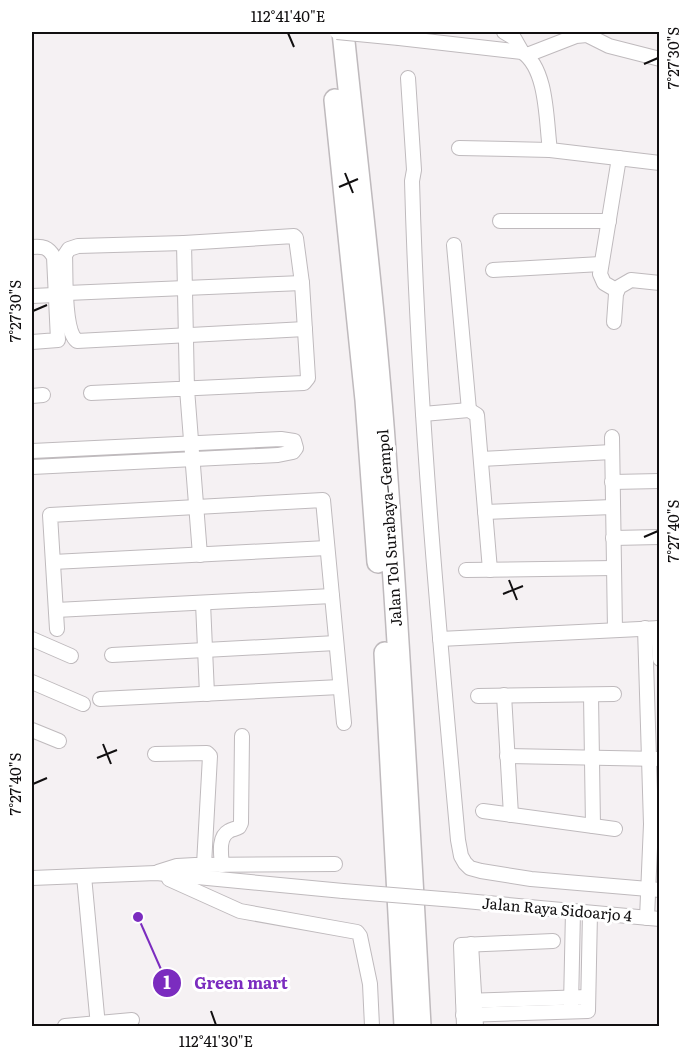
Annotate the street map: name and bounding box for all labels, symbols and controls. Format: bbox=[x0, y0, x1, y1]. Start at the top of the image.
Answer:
text: 112°41'40"E bbox=[251, 4, 325, 27]
text: 7°27'30"S bbox=[661, 27, 684, 89]
text: 7°27'30"S bbox=[3, 280, 26, 342]
street label: Jalan Tol Surabaya–Gempol bbox=[370, 429, 407, 628]
text: 7°27'40"S bbox=[661, 500, 684, 562]
text: 7°27'40"S bbox=[3, 753, 26, 815]
street label: Jalan Raya Sidoarjo 4 bbox=[481, 890, 633, 927]
callout: Green mart bbox=[152, 966, 300, 1000]
text: 1 bbox=[163, 968, 171, 995]
text: Green mart bbox=[194, 970, 288, 994]
text: 112°41'30"E bbox=[179, 1029, 253, 1052]

